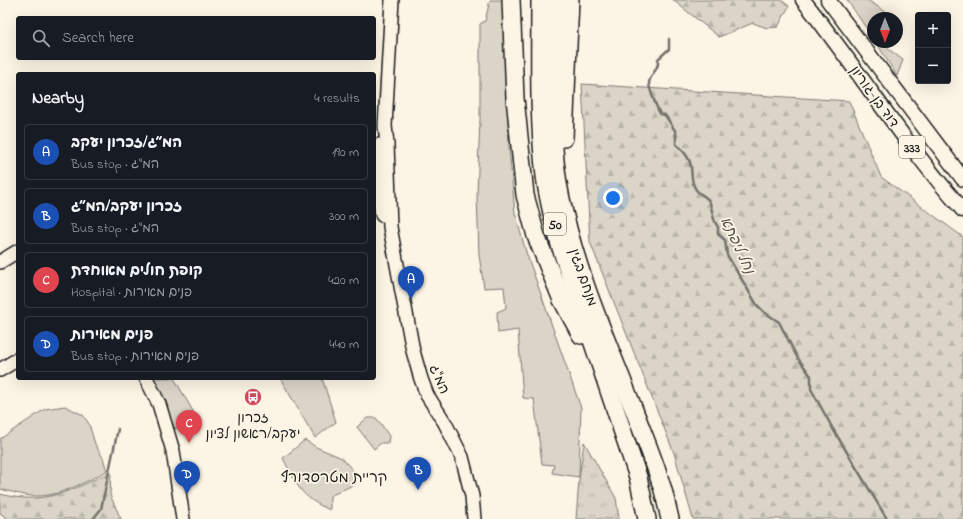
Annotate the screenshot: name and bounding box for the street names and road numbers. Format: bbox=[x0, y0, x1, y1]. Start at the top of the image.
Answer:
street label: דוד בן-גוריון bbox=[844, 61, 904, 132]
road number: 333 bbox=[899, 136, 925, 158]
road number: 50 bbox=[544, 213, 566, 235]
street label: מנחם בגין bbox=[563, 246, 602, 309]
street label: המ"ג bbox=[423, 362, 454, 398]

